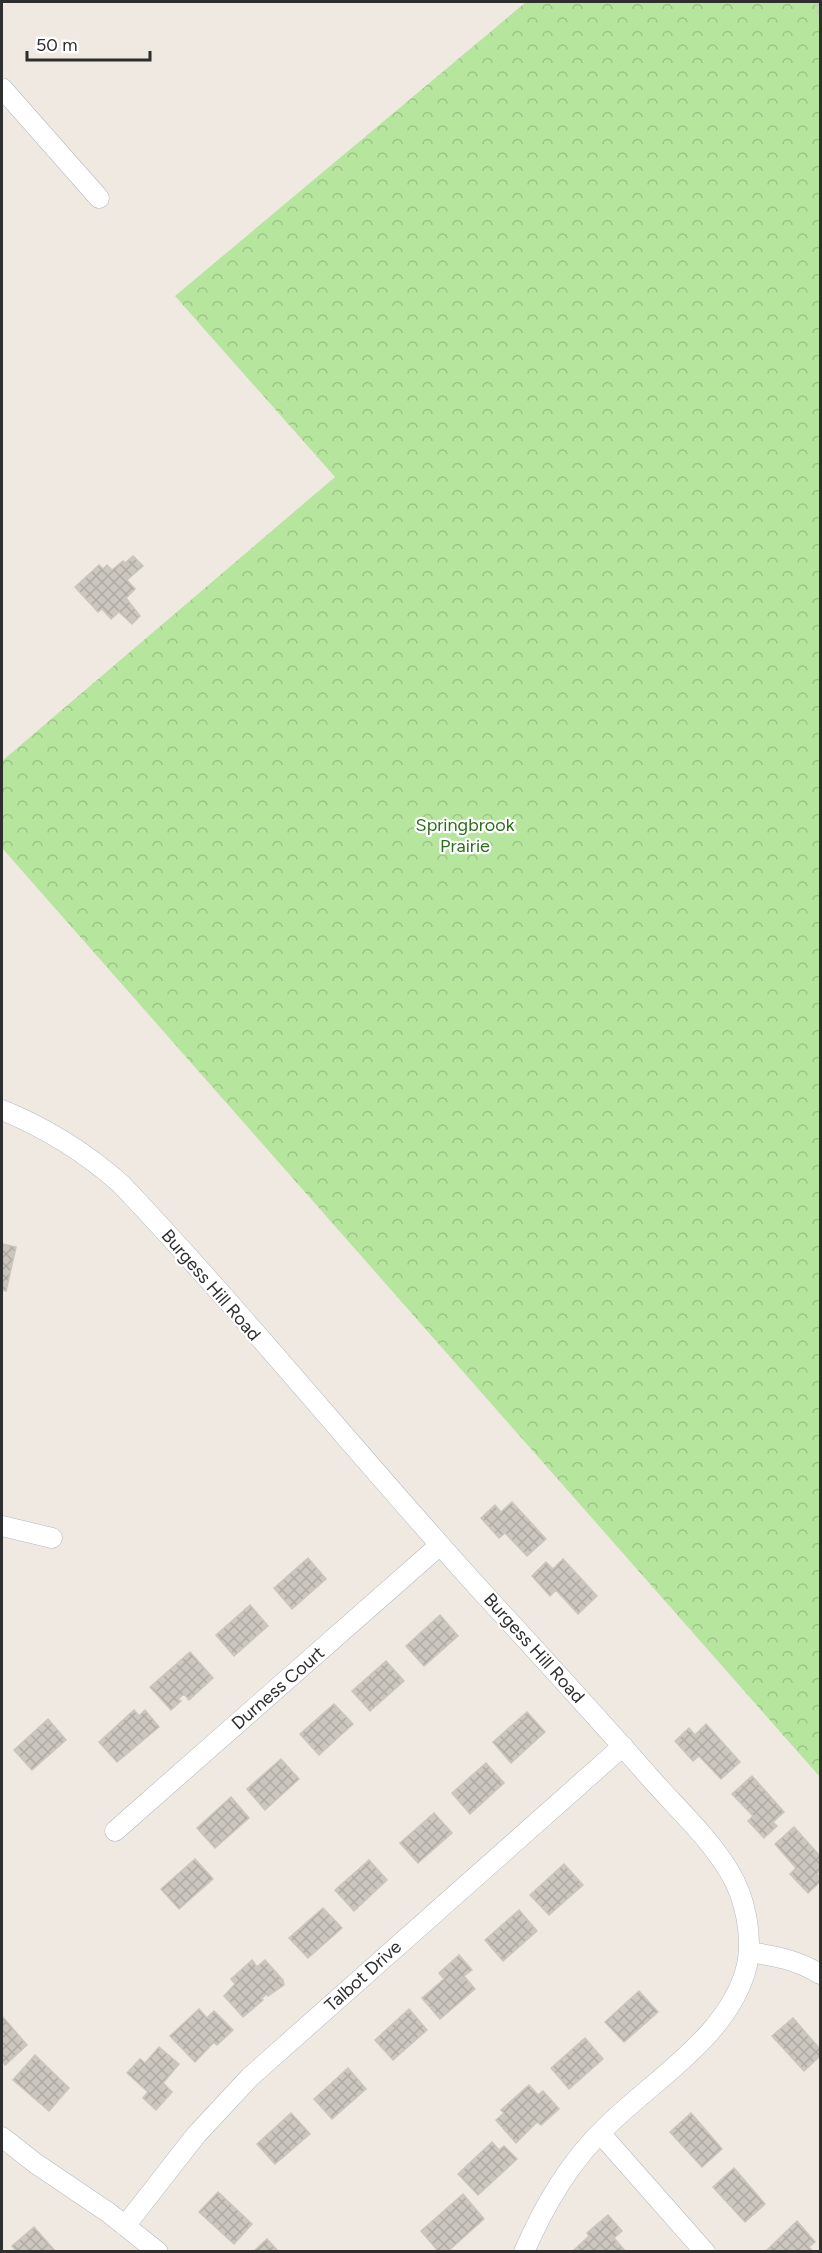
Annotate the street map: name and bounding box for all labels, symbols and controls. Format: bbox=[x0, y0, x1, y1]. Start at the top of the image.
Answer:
scale bar bbox=[27, 24, 150, 62]
text: 50 m bbox=[36, 34, 78, 56]
park label: Springbrook Prairie bbox=[416, 814, 515, 857]
street label: Burgess Hill Road bbox=[157, 1225, 265, 1345]
street label: Burgess Hill Road bbox=[479, 1589, 589, 1707]
street label: Durness Court bbox=[227, 1642, 329, 1734]
street label: Talbot Drive bbox=[320, 1936, 406, 2016]

